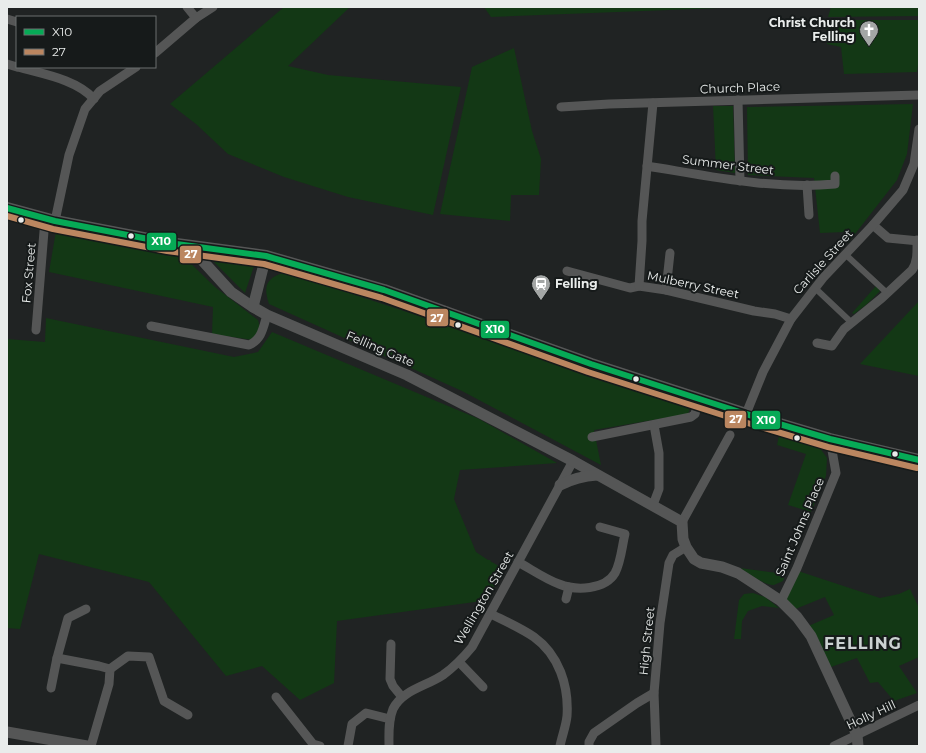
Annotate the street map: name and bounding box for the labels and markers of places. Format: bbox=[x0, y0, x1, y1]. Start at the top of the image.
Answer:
place label: Christ Church Felling bbox=[769, 15, 855, 44]
church icon: Christ Church Felling bbox=[858, 19, 880, 47]
unlabelled marker bbox=[16, 215, 26, 225]
unlabelled marker bbox=[126, 231, 136, 241]
station icon: Felling bbox=[530, 273, 552, 301]
place label: Felling bbox=[555, 276, 598, 291]
unlabelled marker bbox=[453, 320, 463, 330]
unlabelled marker bbox=[631, 374, 641, 384]
unlabelled marker bbox=[792, 433, 802, 443]
unlabelled marker bbox=[890, 449, 900, 459]

